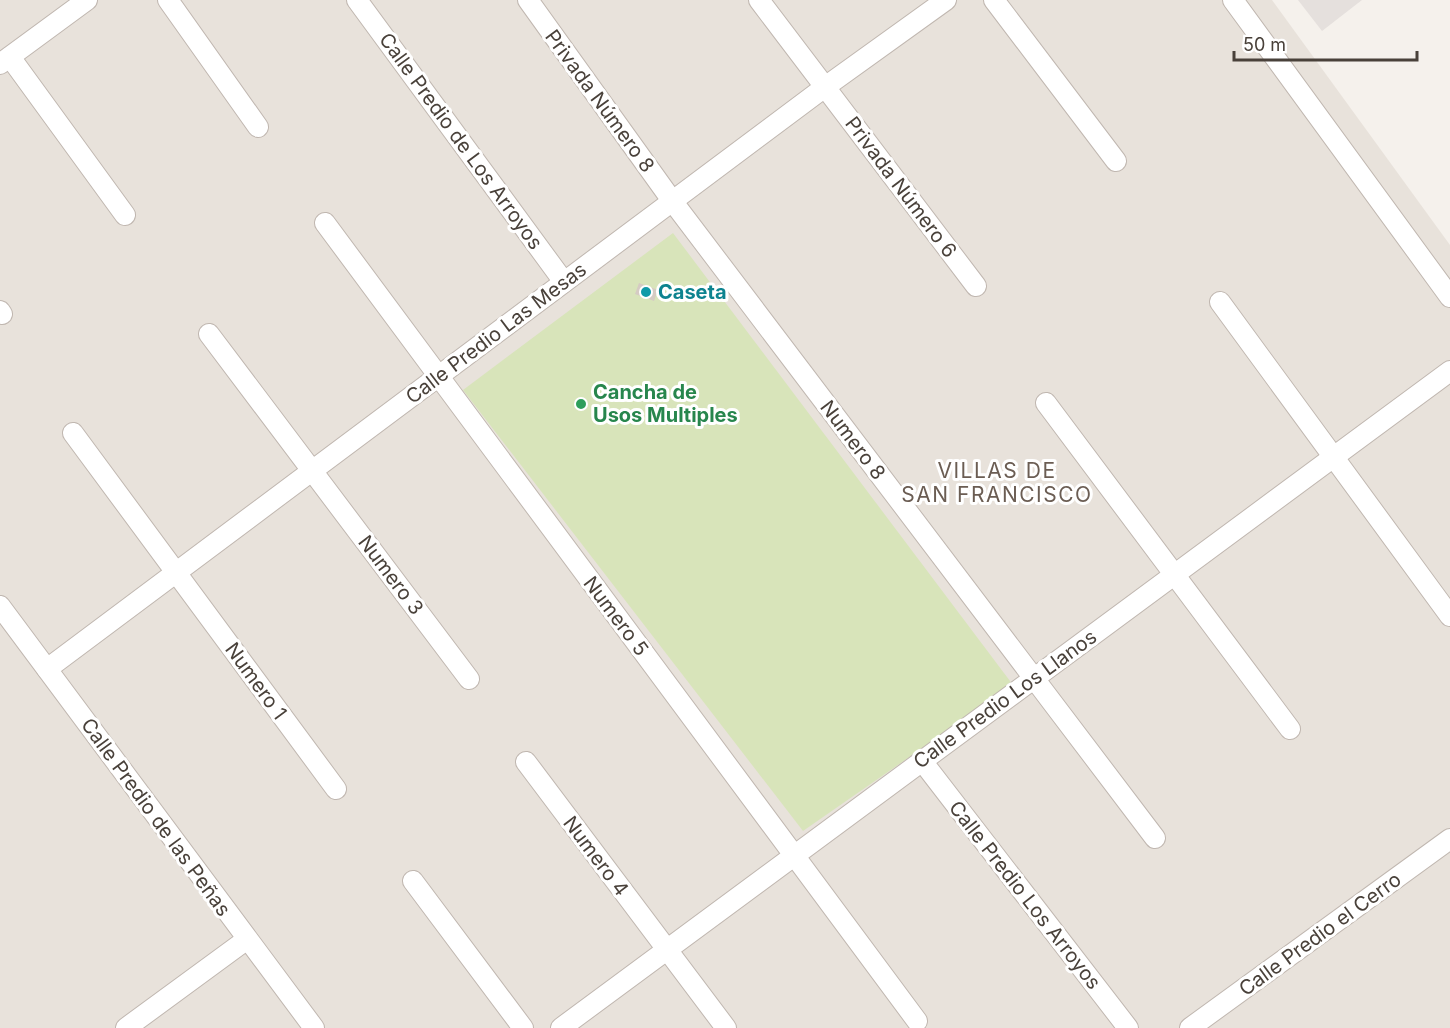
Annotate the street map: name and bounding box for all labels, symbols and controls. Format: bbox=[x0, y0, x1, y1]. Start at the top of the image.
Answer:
scale bar bbox=[1234, 24, 1417, 62]
street label: Privada Número 8 bbox=[540, 25, 660, 177]
street label: Calle Predio de Los Arroyos bbox=[374, 28, 548, 254]
text: 50 m bbox=[1243, 34, 1286, 55]
street label: Privada Número 6 bbox=[840, 112, 962, 262]
street label: Calle Predio Las Mesas bbox=[401, 257, 591, 409]
place label: Caseta bbox=[658, 280, 727, 304]
marker: Caseta bbox=[639, 285, 653, 299]
place label: Cancha de Usos Multiples bbox=[593, 380, 738, 427]
street label: Numero 8 bbox=[815, 396, 891, 484]
marker: Cancha de Usos Multiples bbox=[574, 397, 588, 411]
district label: VILLAS DE SAN FRANCISCO bbox=[901, 458, 1093, 507]
street label: Numero 3 bbox=[353, 531, 429, 619]
street label: Numero 5 bbox=[578, 572, 654, 660]
street label: Calle Predio Los Llanos bbox=[909, 625, 1101, 773]
street label: Numero 1 bbox=[220, 638, 292, 724]
street label: Calle Predio de las Peñas bbox=[76, 713, 236, 921]
street label: Calle Predio Los Arroyos bbox=[944, 796, 1106, 994]
street label: Numero 4 bbox=[558, 811, 634, 901]
street label: Calle Predio el Cerro bbox=[1234, 867, 1406, 1001]

